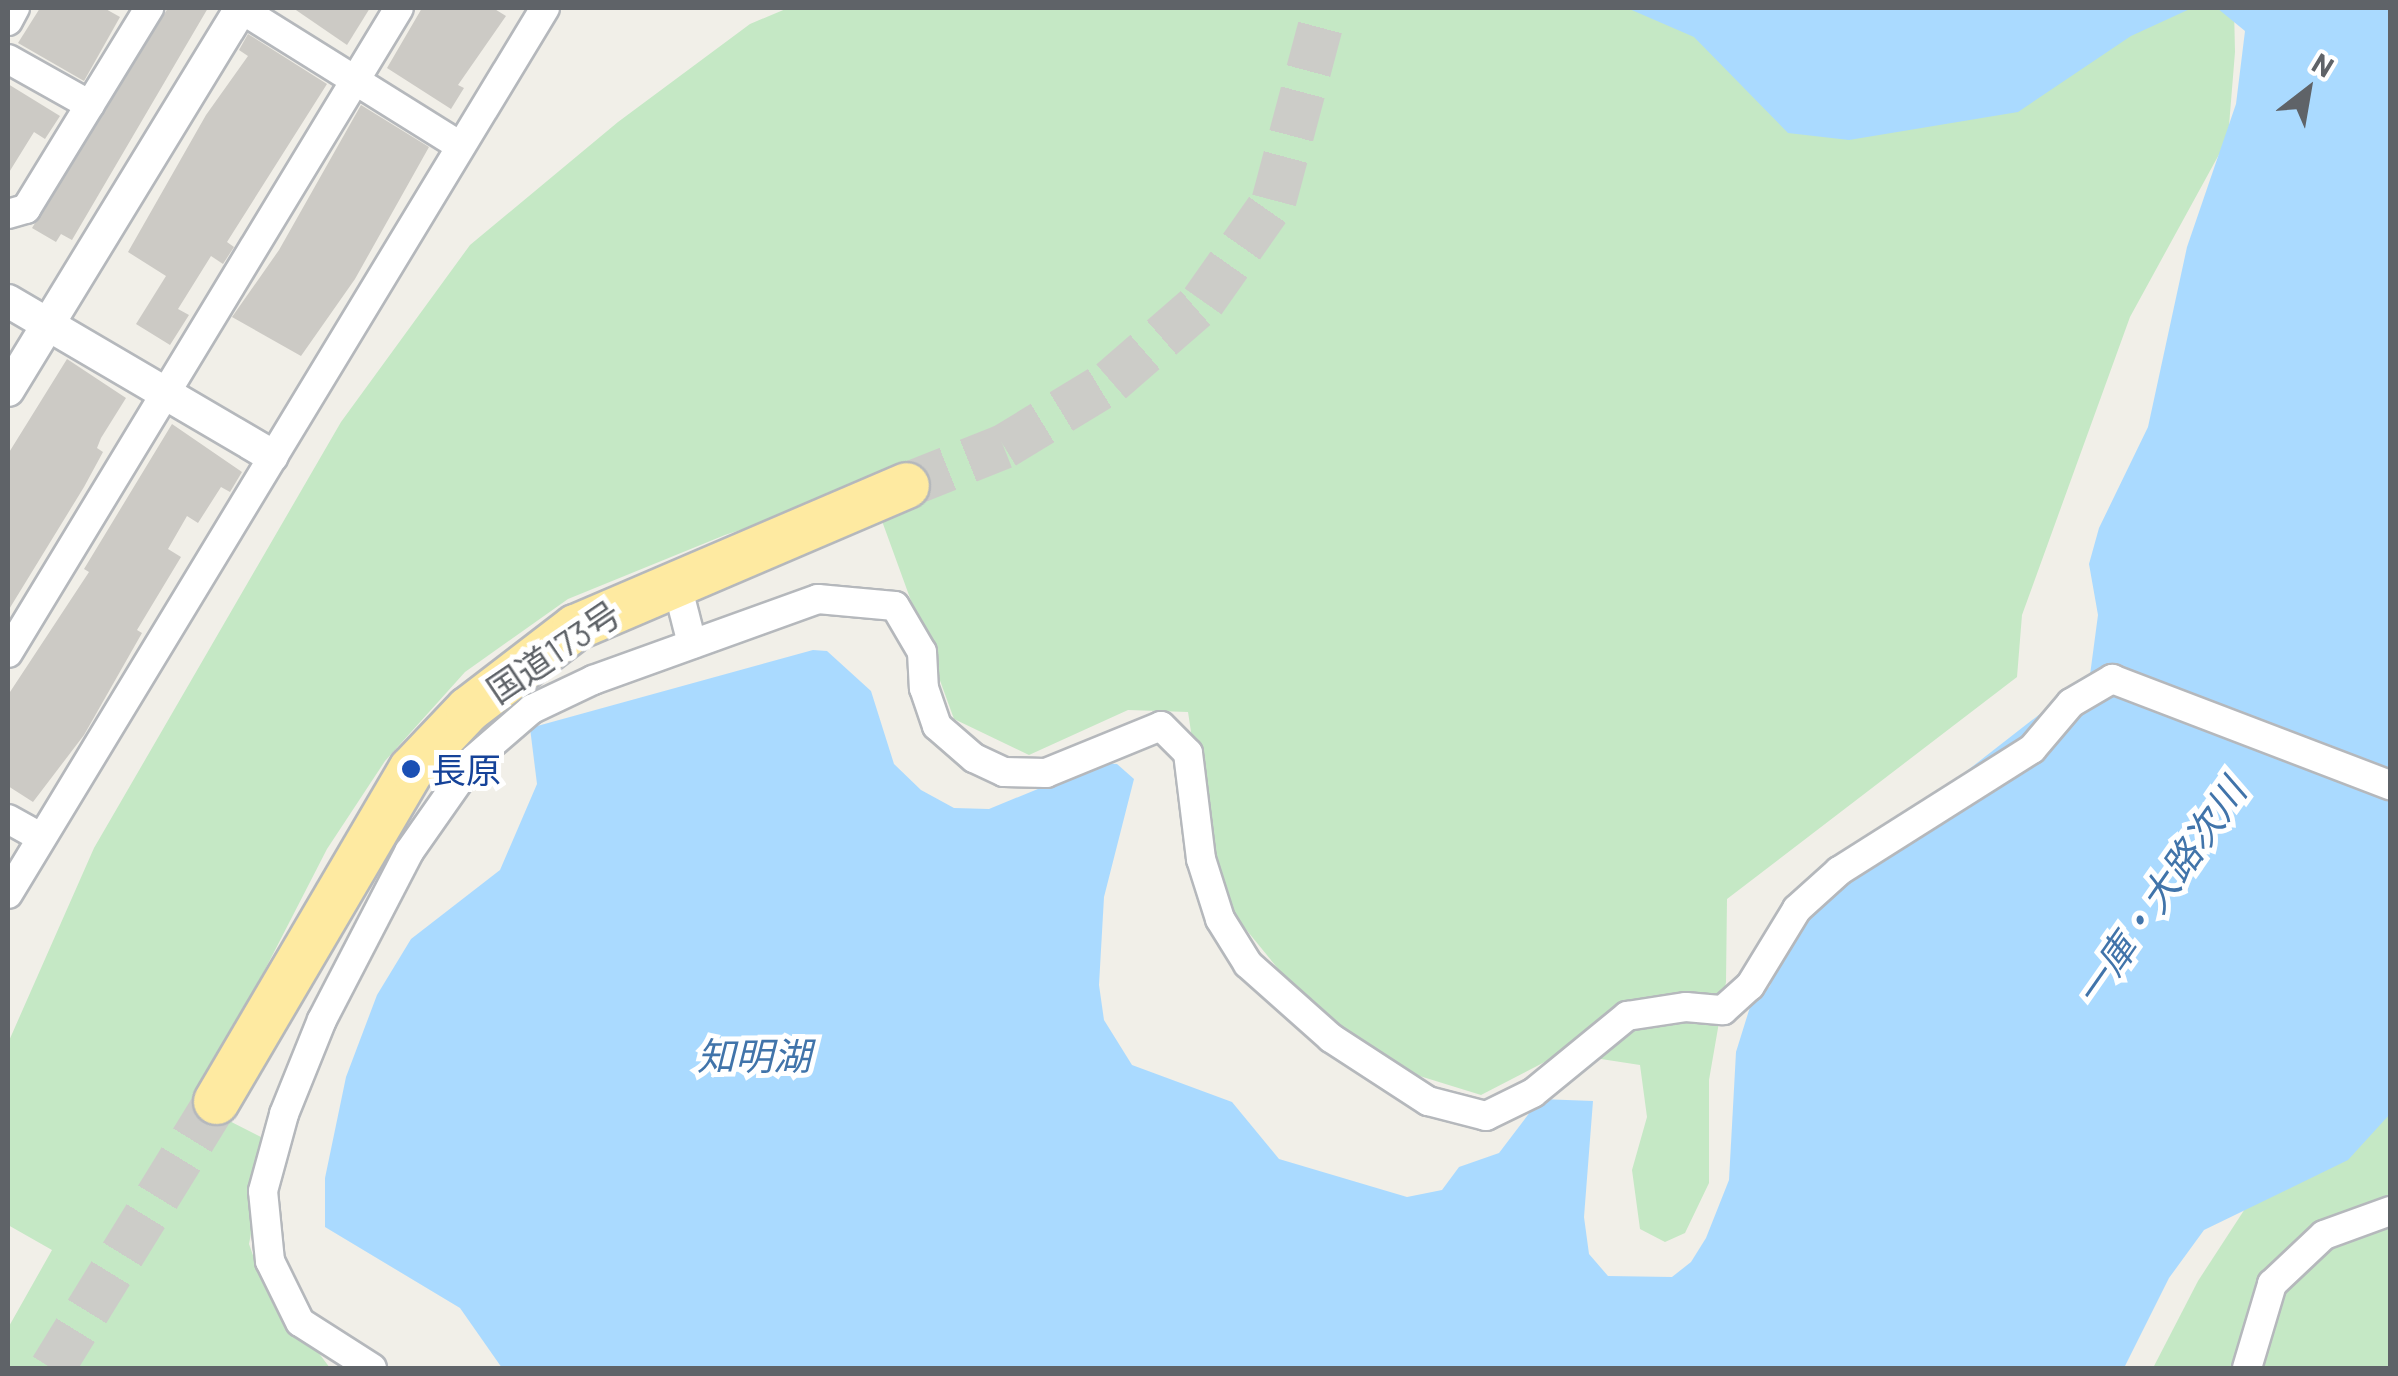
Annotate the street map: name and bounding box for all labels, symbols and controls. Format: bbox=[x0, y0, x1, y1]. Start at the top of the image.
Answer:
north arrow bbox=[2258, 40, 2358, 140]
text: N bbox=[2307, 45, 2340, 84]
street label: 国道173号 bbox=[478, 591, 628, 711]
place label: 長原 bbox=[431, 748, 501, 790]
marker: 長原 bbox=[400, 758, 422, 780]
water label: 一庫・大路次川 bbox=[2065, 770, 2255, 1014]
water label: 知明湖 bbox=[697, 1033, 811, 1079]

